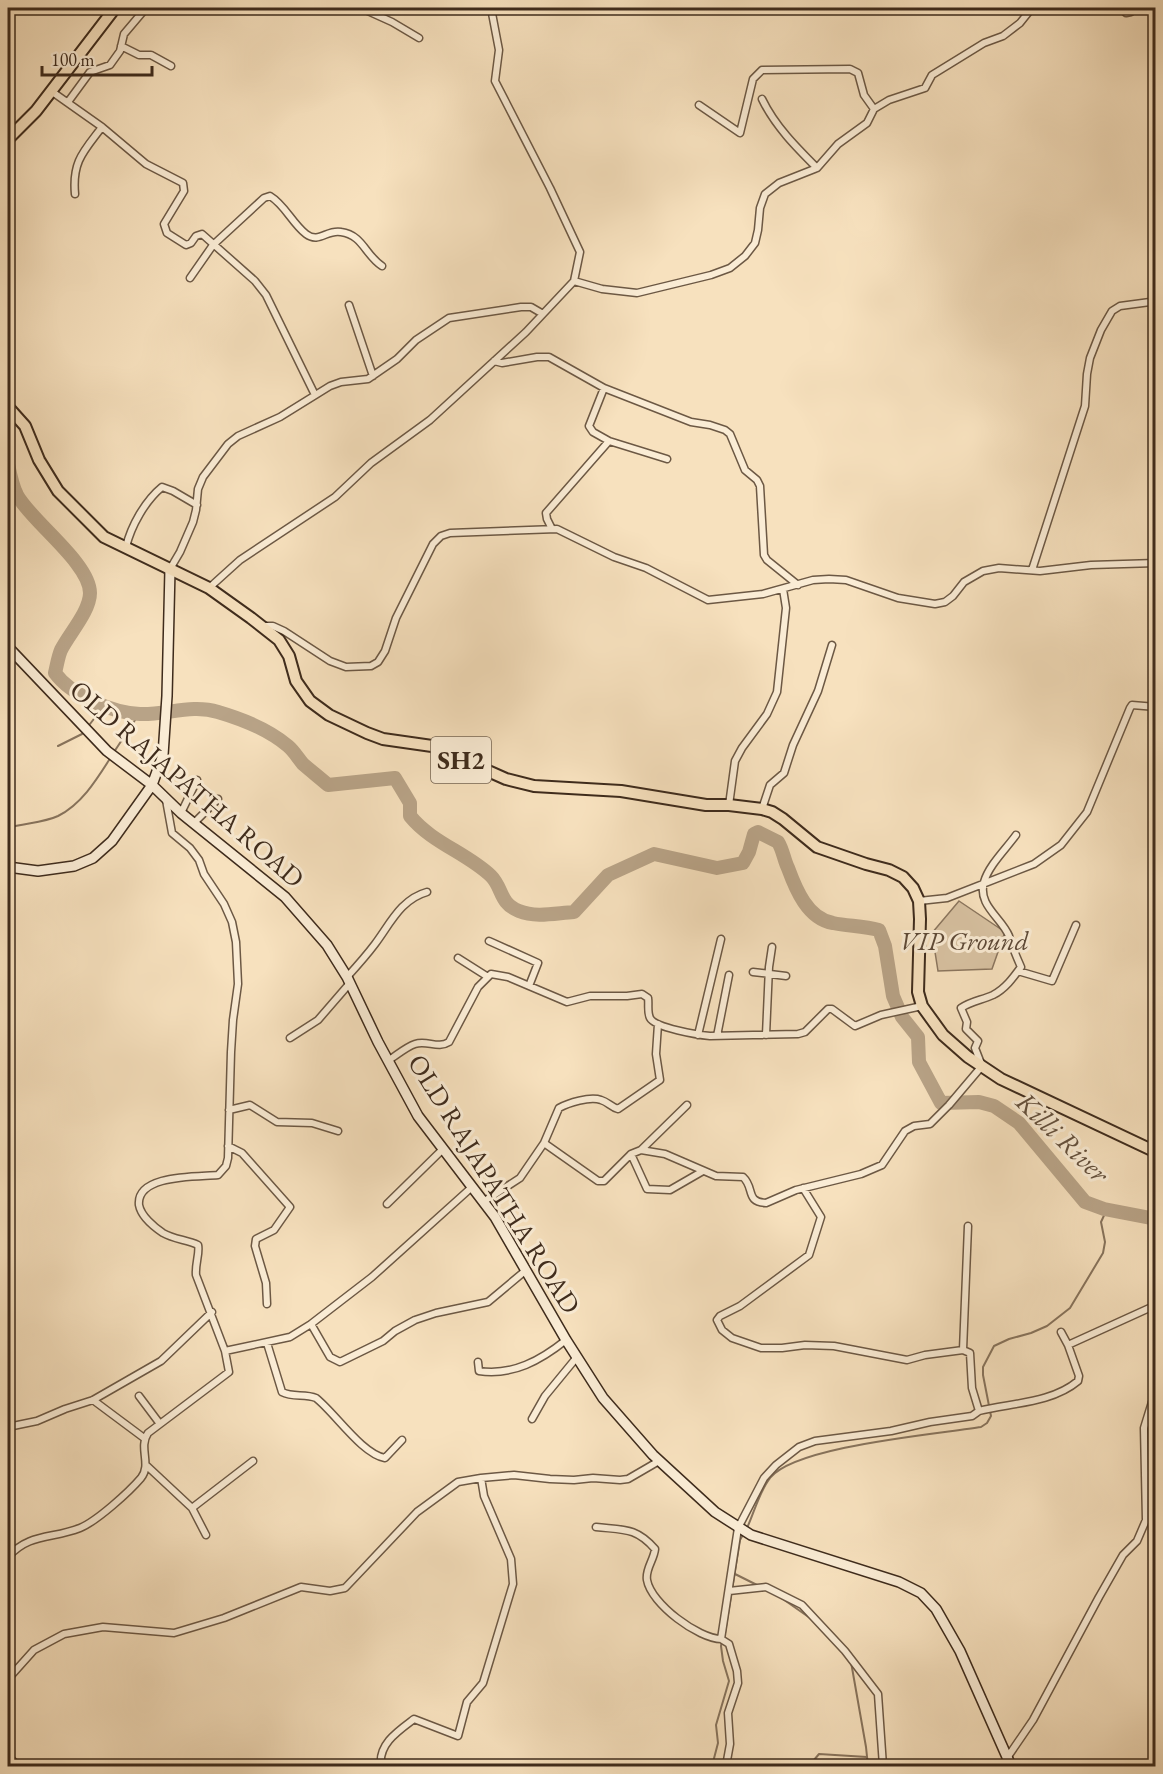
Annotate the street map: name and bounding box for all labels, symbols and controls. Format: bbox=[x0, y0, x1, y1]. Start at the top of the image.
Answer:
scale bar bbox=[42, 39, 152, 77]
text: 100 m bbox=[51, 48, 95, 71]
street label: OLD RAJAPATHA ROAD bbox=[63, 672, 312, 895]
road number: SH2 bbox=[431, 737, 491, 783]
park label: VIP Ground bbox=[899, 923, 1030, 958]
street label: OLD RAJAPATHA ROAD bbox=[400, 1047, 589, 1320]
water label: Killi River bbox=[1008, 1083, 1118, 1191]

